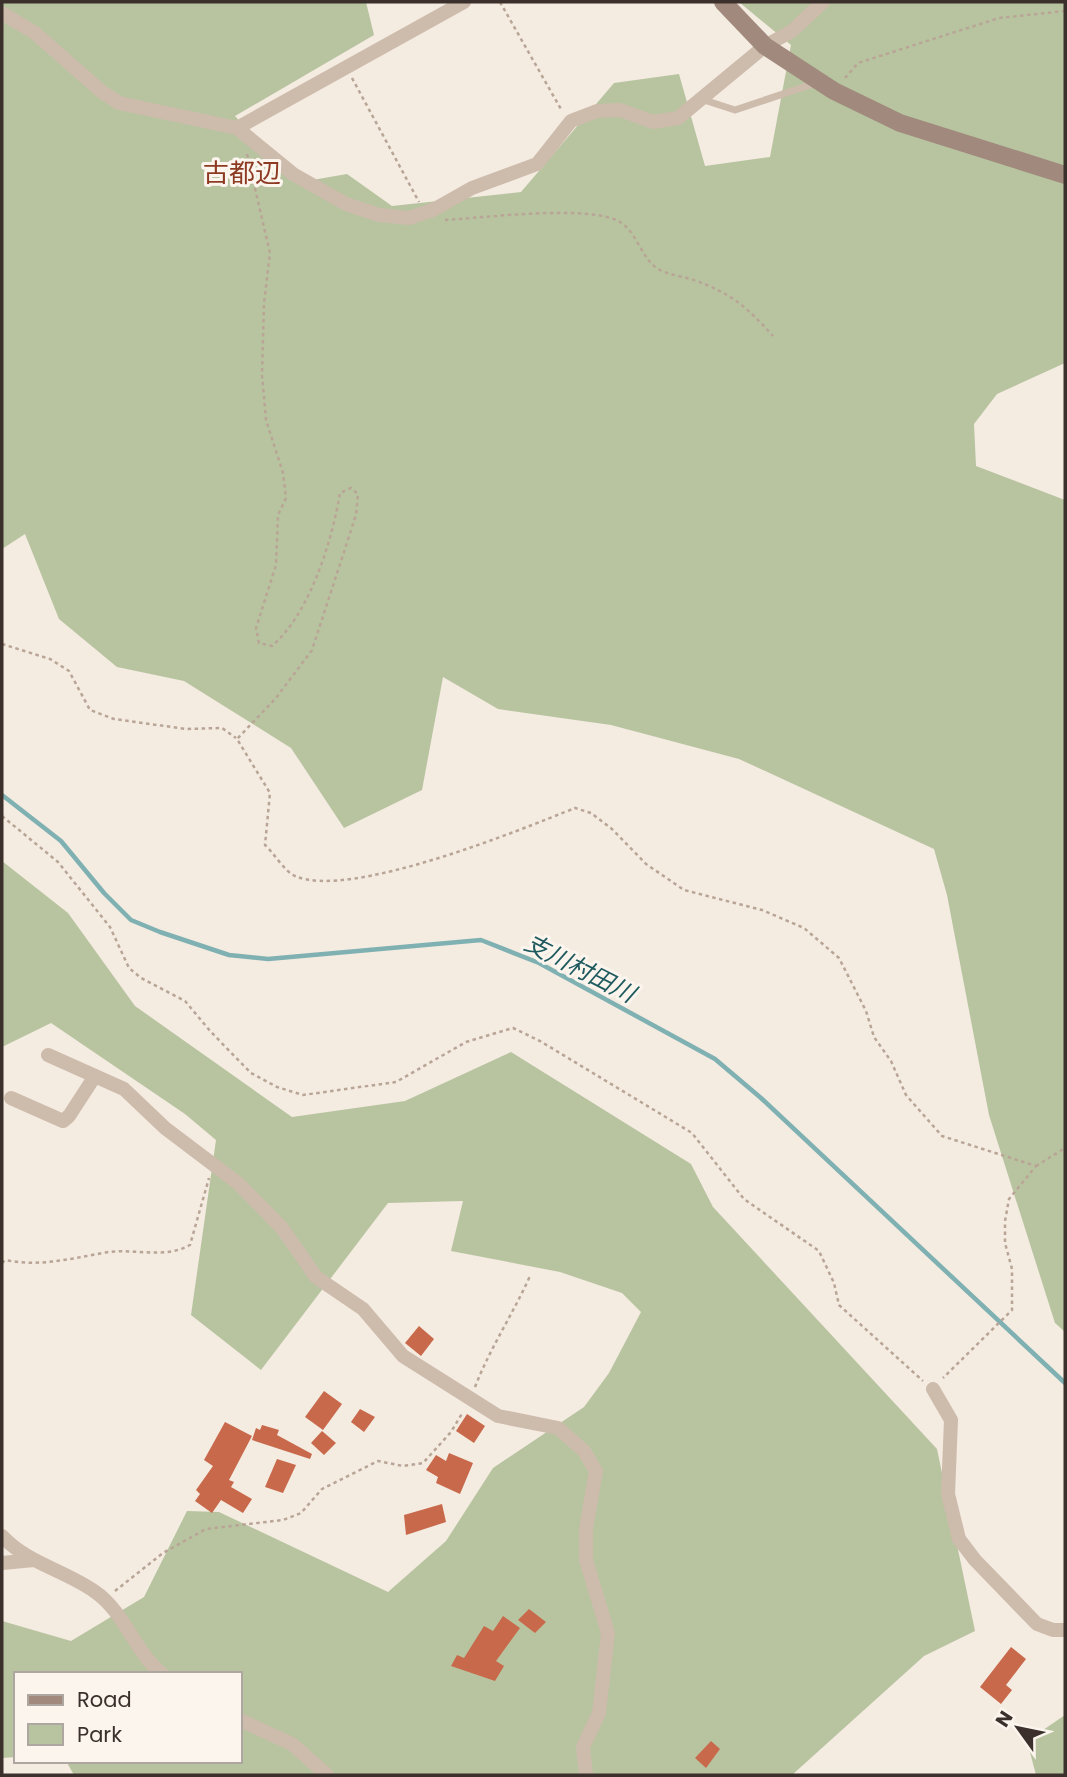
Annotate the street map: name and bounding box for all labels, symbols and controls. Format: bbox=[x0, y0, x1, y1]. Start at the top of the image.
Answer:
district label: 古都辺 bbox=[203, 155, 281, 191]
water label: 支川村田川 bbox=[519, 926, 644, 1011]
legend bbox=[14, 1672, 242, 1763]
text: Road bbox=[77, 1685, 132, 1714]
north arrow bbox=[983, 1693, 1053, 1763]
text: N bbox=[989, 1706, 1019, 1732]
text: Park bbox=[77, 1720, 122, 1749]

